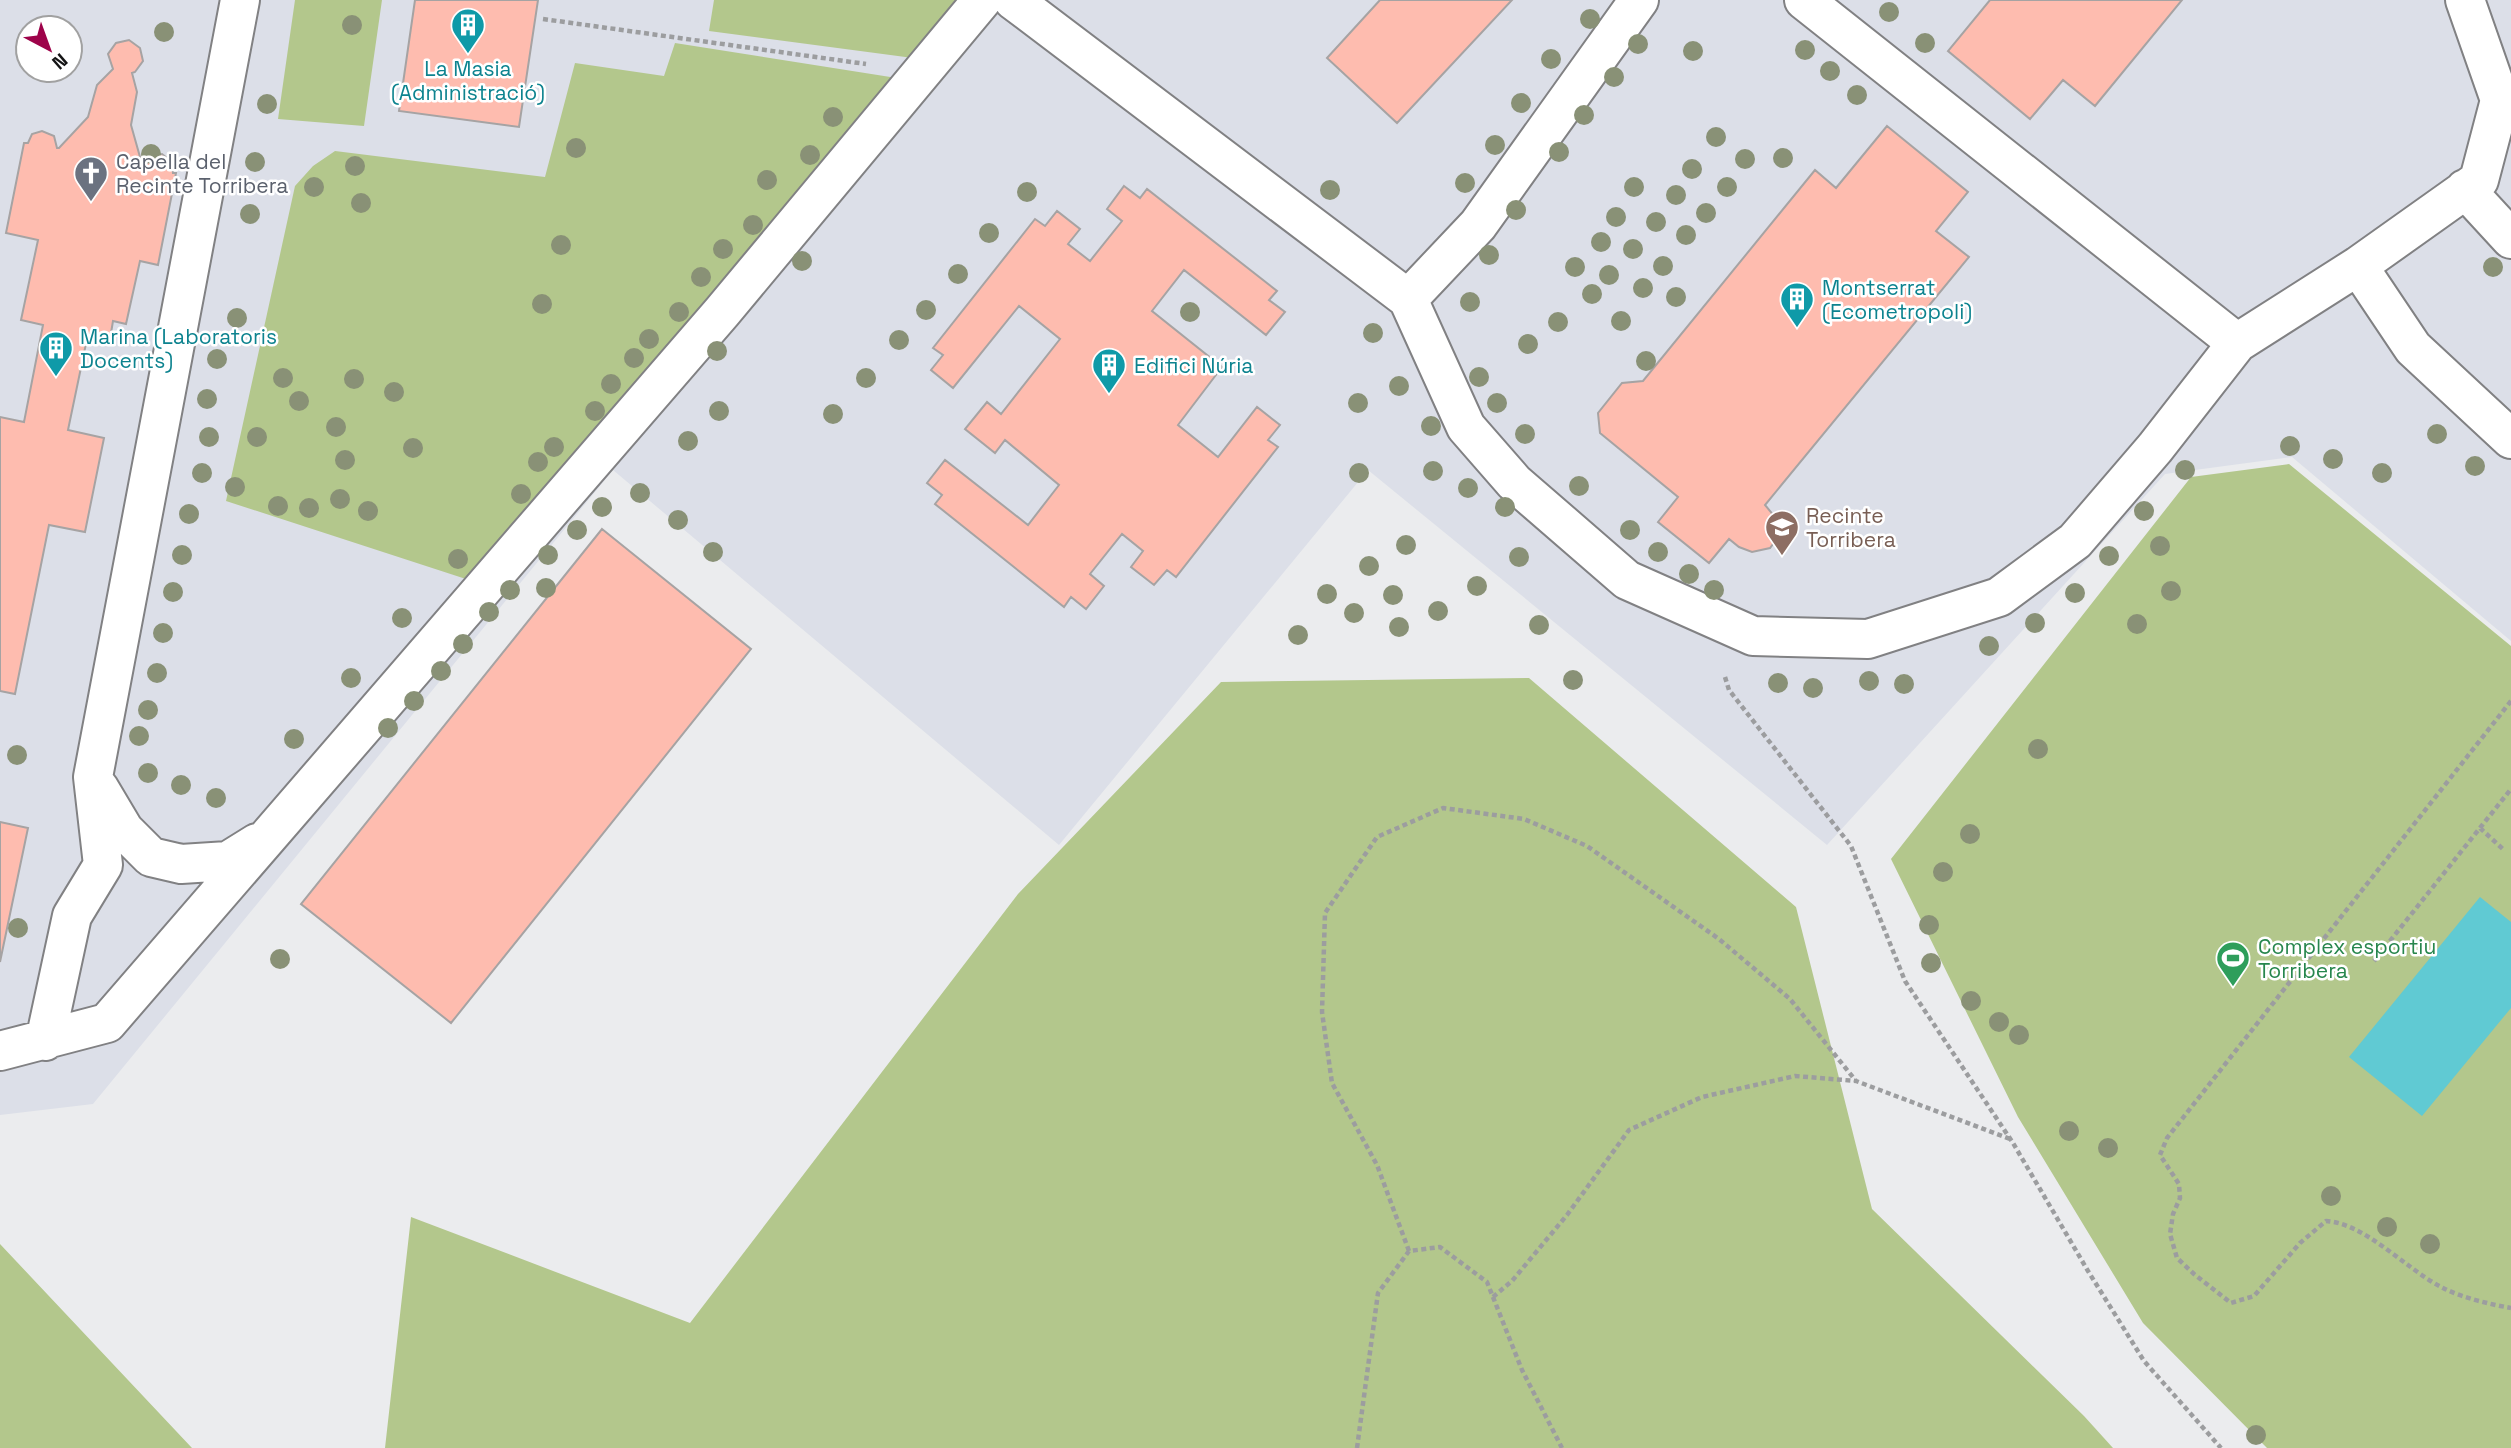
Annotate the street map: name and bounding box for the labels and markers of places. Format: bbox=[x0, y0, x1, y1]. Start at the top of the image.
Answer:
building icon: La Masia (Administració) bbox=[449, 6, 487, 55]
place label: La Masia (Administració) bbox=[391, 55, 545, 106]
place label: Capella del Recinte Torribera bbox=[116, 148, 288, 199]
church icon: Capella del Recinte Torribera bbox=[72, 154, 110, 203]
place label: Montserrat (Ecometropoli) bbox=[1822, 274, 1972, 325]
building icon: Montserrat (Ecometropoli) bbox=[1778, 280, 1816, 329]
place label: Marina (Laboratoris Docents) bbox=[80, 323, 277, 374]
building icon: Marina (Laboratoris Docents) bbox=[37, 329, 75, 378]
building icon: Edifici Núria bbox=[1090, 346, 1128, 395]
place label: Edifici Núria bbox=[1134, 352, 1253, 379]
place label: Recinte Torribera bbox=[1806, 502, 1896, 553]
school or university icon: Recinte Torribera bbox=[1763, 508, 1801, 557]
place label: Complex esportiu Torribera bbox=[2258, 933, 2436, 984]
sports icon: Complex esportiu Torribera bbox=[2214, 939, 2252, 988]

